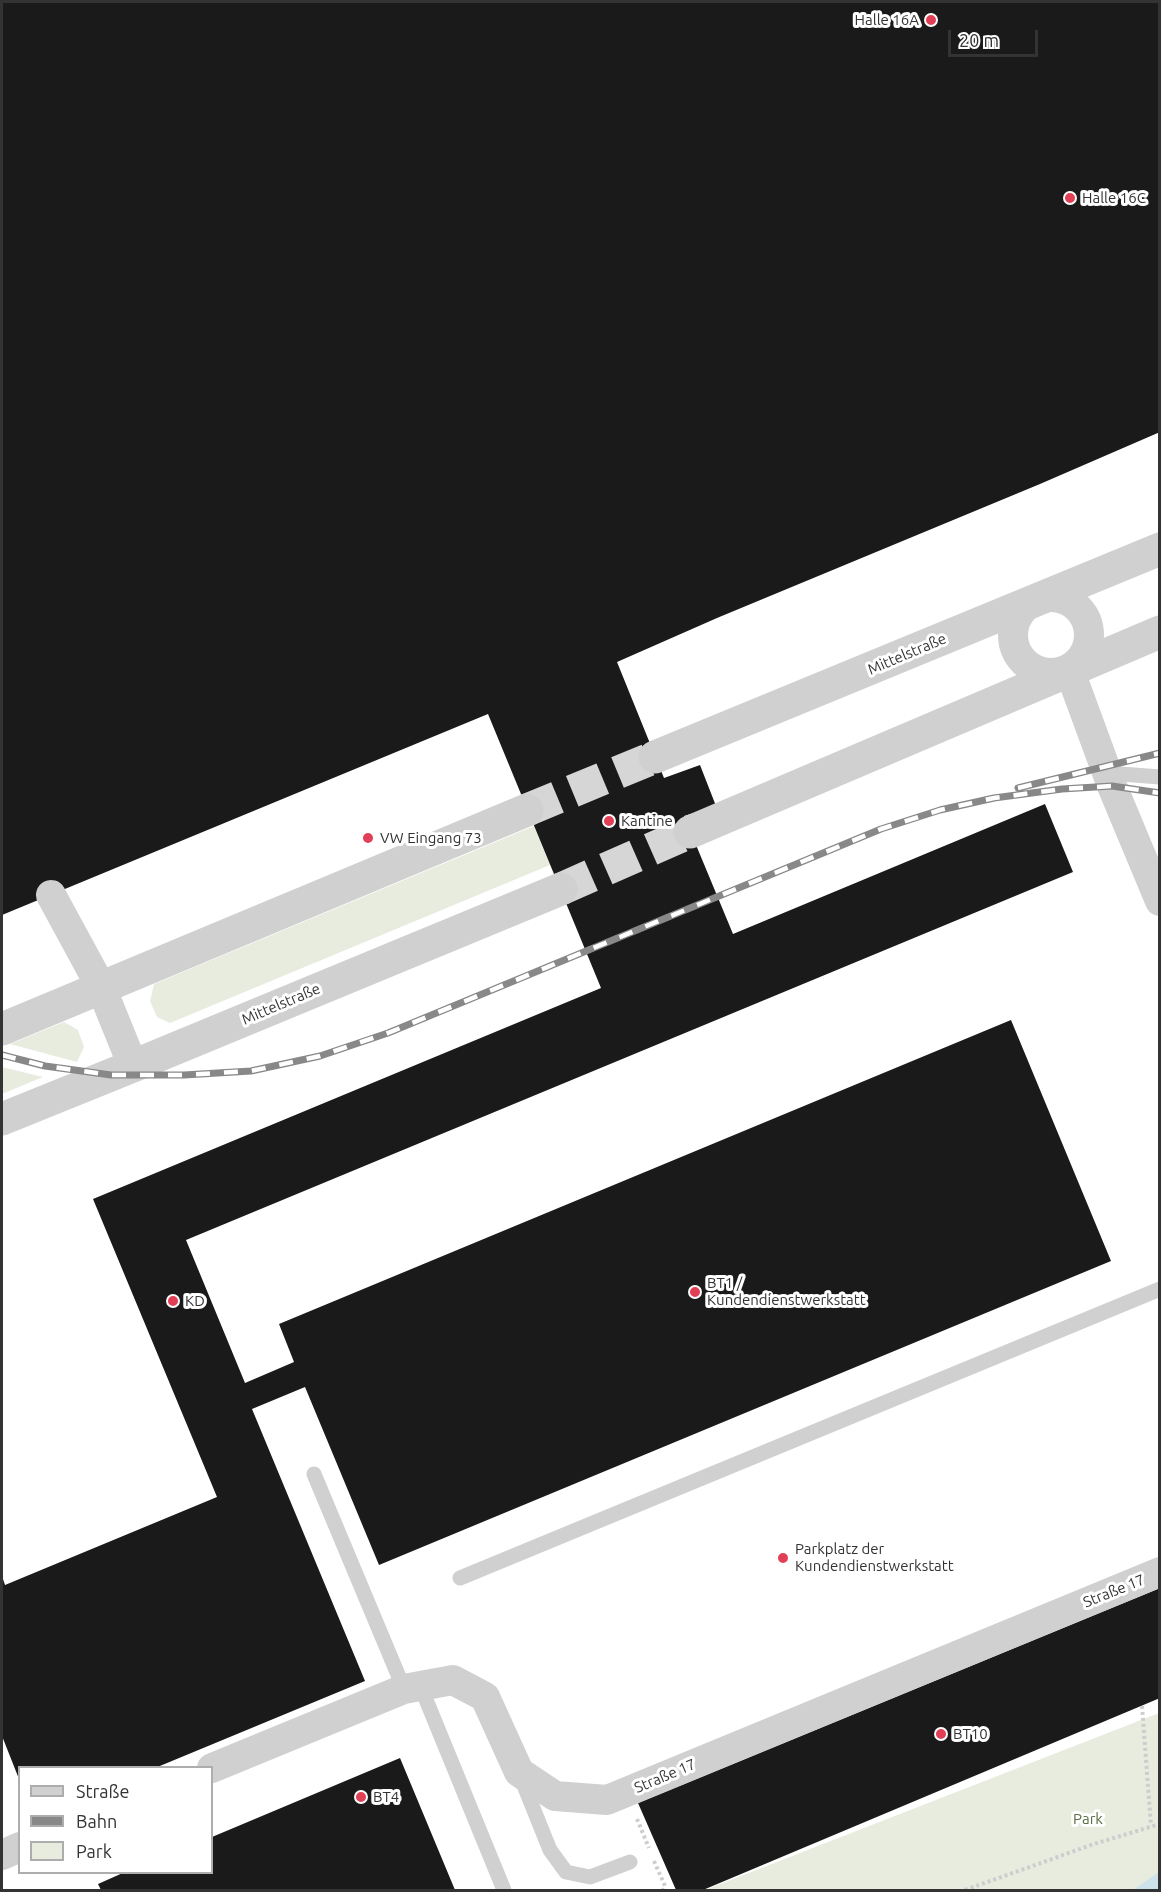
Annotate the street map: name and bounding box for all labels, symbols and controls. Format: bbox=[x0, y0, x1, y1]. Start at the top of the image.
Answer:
place label: Halle 16A bbox=[855, 11, 919, 29]
marker: Halle 16A bbox=[924, 13, 938, 27]
scale bar bbox=[951, 18, 1041, 56]
text: 20 m bbox=[959, 30, 999, 50]
place label: Halle 16C bbox=[1082, 189, 1146, 207]
marker: Halle 16C bbox=[1063, 191, 1077, 205]
street label: Mittelstraße bbox=[865, 629, 949, 679]
place label: Kantine bbox=[621, 812, 673, 830]
marker: Kantine bbox=[602, 814, 616, 828]
place label: VW Eingang 73 bbox=[380, 829, 482, 847]
marker: VW Eingang 73 bbox=[361, 831, 375, 845]
street label: Mittelstraße bbox=[239, 979, 323, 1029]
place label: BT1 / Kundendienstwerkstatt bbox=[707, 1274, 866, 1309]
marker: BT1 / Kundendienstwerkstatt bbox=[688, 1285, 702, 1299]
place label: KD bbox=[185, 1292, 205, 1310]
marker: KD bbox=[166, 1294, 180, 1308]
place label: Parkplatz der Kundendienstwerkstatt bbox=[795, 1540, 954, 1575]
marker: Parkplatz der Kundendienstwerkstatt bbox=[776, 1551, 790, 1565]
street label: Straße 17 bbox=[1081, 1571, 1147, 1611]
place label: BT10 bbox=[953, 1725, 988, 1743]
marker: BT10 bbox=[934, 1727, 948, 1741]
street label: Straße 17 bbox=[632, 1755, 698, 1797]
legend bbox=[18, 1766, 213, 1874]
text: Straße bbox=[76, 1781, 129, 1801]
place label: BT4 bbox=[373, 1788, 399, 1806]
marker: BT4 bbox=[354, 1790, 368, 1804]
park label: Park bbox=[1073, 1810, 1103, 1828]
text: Bahn bbox=[76, 1811, 117, 1831]
text: Park bbox=[76, 1841, 112, 1861]

